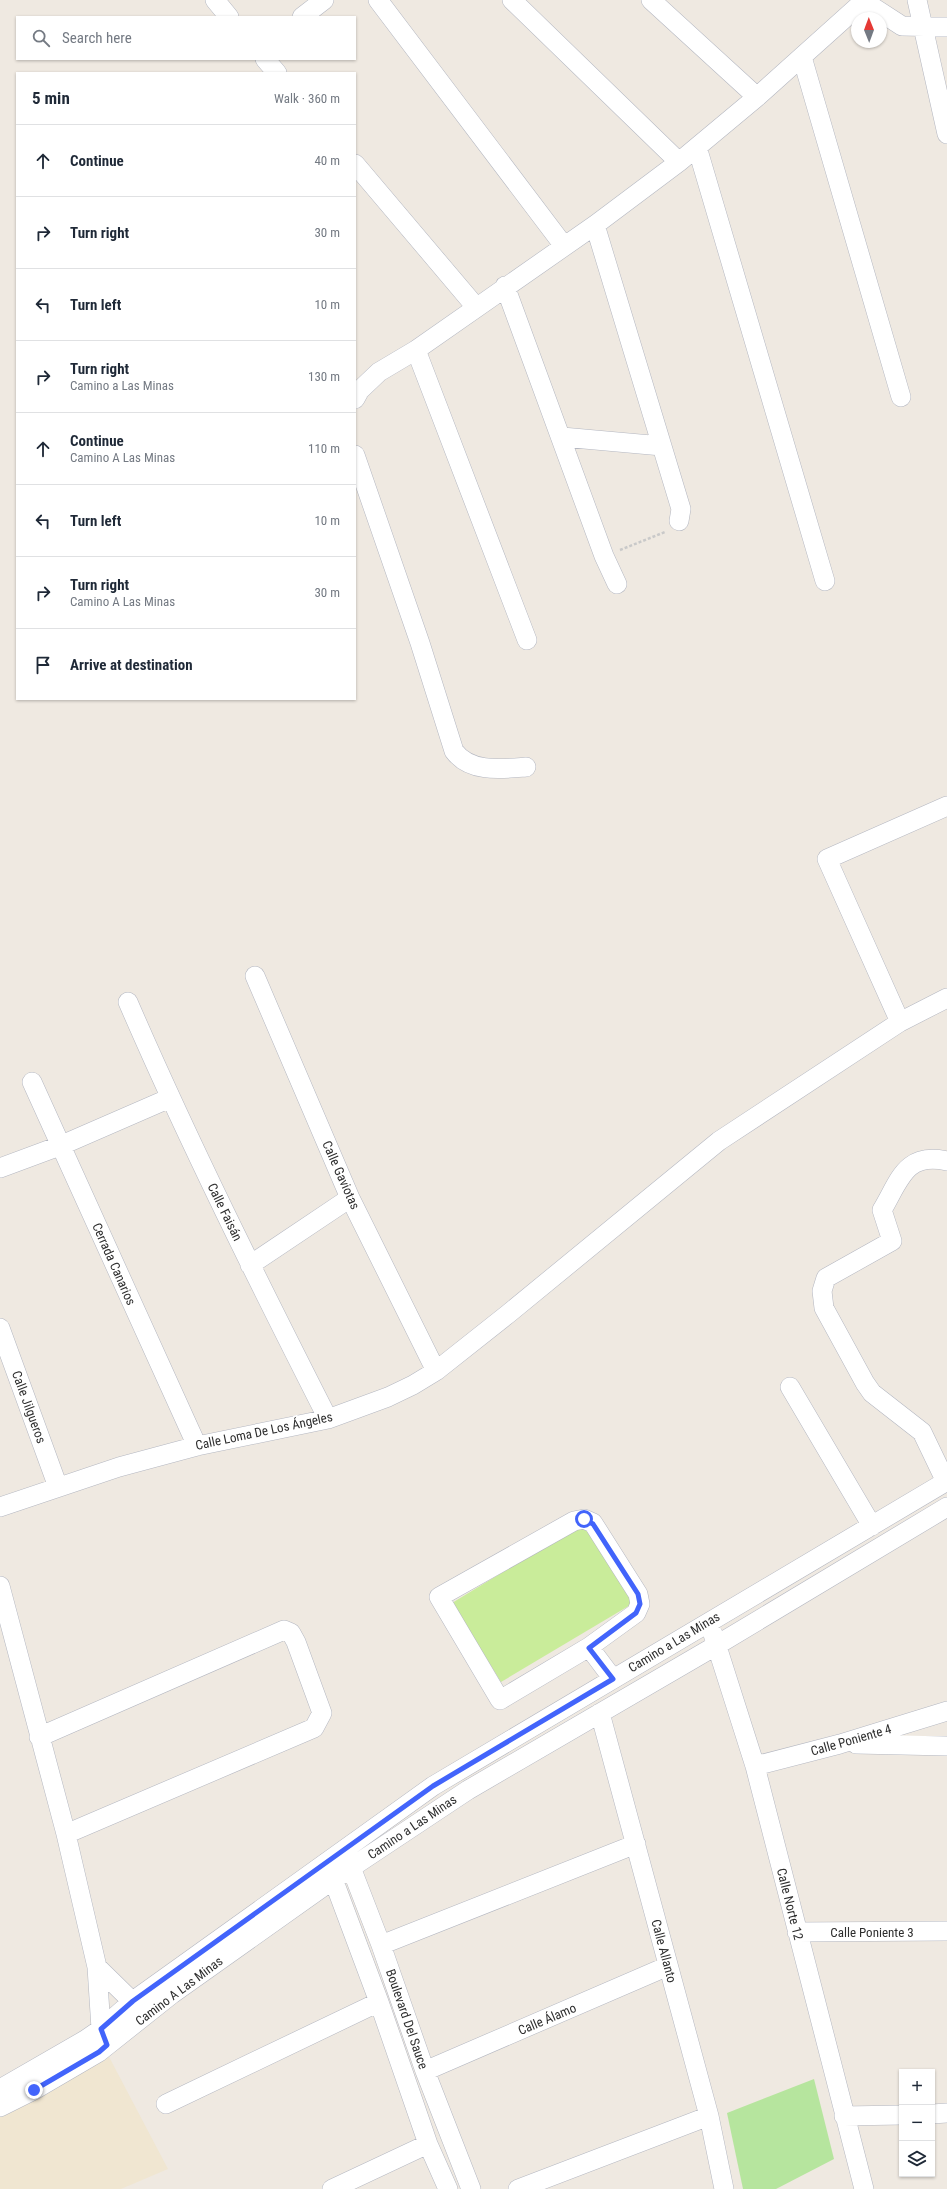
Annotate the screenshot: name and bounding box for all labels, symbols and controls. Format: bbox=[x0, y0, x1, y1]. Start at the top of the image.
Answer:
north arrow bbox=[851, 12, 887, 48]
search box bbox=[16, 16, 356, 60]
icon: search bbox=[30, 27, 52, 49]
text: Search here bbox=[62, 29, 132, 47]
text: 5 min bbox=[32, 88, 70, 108]
text: Walk · 360 m bbox=[274, 91, 340, 106]
icon: ahead bbox=[32, 150, 54, 172]
text: Continue bbox=[70, 152, 124, 170]
text: 40 m bbox=[314, 153, 340, 168]
icon: right bbox=[32, 222, 54, 244]
text: Turn right bbox=[70, 224, 129, 242]
text: 30 m bbox=[314, 225, 340, 240]
icon: left bbox=[32, 294, 54, 316]
text: Turn left bbox=[70, 296, 121, 314]
text: 10 m bbox=[314, 297, 340, 312]
text: Turn right bbox=[70, 360, 129, 378]
icon: right bbox=[32, 366, 54, 388]
text: 130 m bbox=[308, 369, 340, 384]
text: Camino a Las Minas bbox=[70, 378, 174, 393]
text: Continue bbox=[70, 432, 124, 450]
icon: ahead bbox=[32, 438, 54, 460]
text: 110 m bbox=[308, 441, 340, 456]
text: Camino A Las Minas bbox=[70, 450, 175, 465]
icon: left bbox=[32, 510, 54, 532]
text: Turn left bbox=[70, 512, 121, 530]
text: 10 m bbox=[314, 513, 340, 528]
text: Turn right bbox=[70, 576, 129, 594]
icon: right bbox=[32, 582, 54, 604]
text: 30 m bbox=[314, 585, 340, 600]
text: Camino A Las Minas bbox=[70, 594, 175, 609]
icon: arrive bbox=[32, 654, 54, 676]
text: Arrive at destination bbox=[70, 656, 193, 674]
street label: Calle Gaviotas bbox=[319, 1138, 363, 1212]
street label: Calle Faisán bbox=[205, 1181, 245, 1243]
street label: Cerrada Canarios bbox=[89, 1221, 139, 1308]
street label: Calle Jilgueros bbox=[9, 1369, 49, 1445]
street label: Calle Loma De Los Ángeles bbox=[194, 1409, 334, 1453]
route start bbox=[575, 1510, 593, 1528]
street label: Camino a Las Minas bbox=[626, 1609, 722, 1675]
street label: Calle Poniente 4 bbox=[809, 1721, 894, 1759]
street label: Camino a Las Minas bbox=[365, 1792, 459, 1862]
street label: Calle Norte 12 bbox=[774, 1867, 806, 1941]
street label: Calle Allanto bbox=[648, 1918, 680, 1984]
street label: Calle Poniente 3 bbox=[830, 1925, 914, 1940]
street label: Camino A Las Minas bbox=[132, 1953, 226, 2029]
street label: Boulevard Del Sauce bbox=[383, 1967, 431, 2071]
street label: Calle Álamo bbox=[516, 2000, 578, 2038]
map controls bbox=[899, 2069, 935, 2177]
button: + bbox=[899, 2069, 935, 2105]
route end bbox=[25, 2081, 43, 2099]
button: − bbox=[899, 2105, 935, 2141]
button: layers bbox=[899, 2141, 935, 2177]

